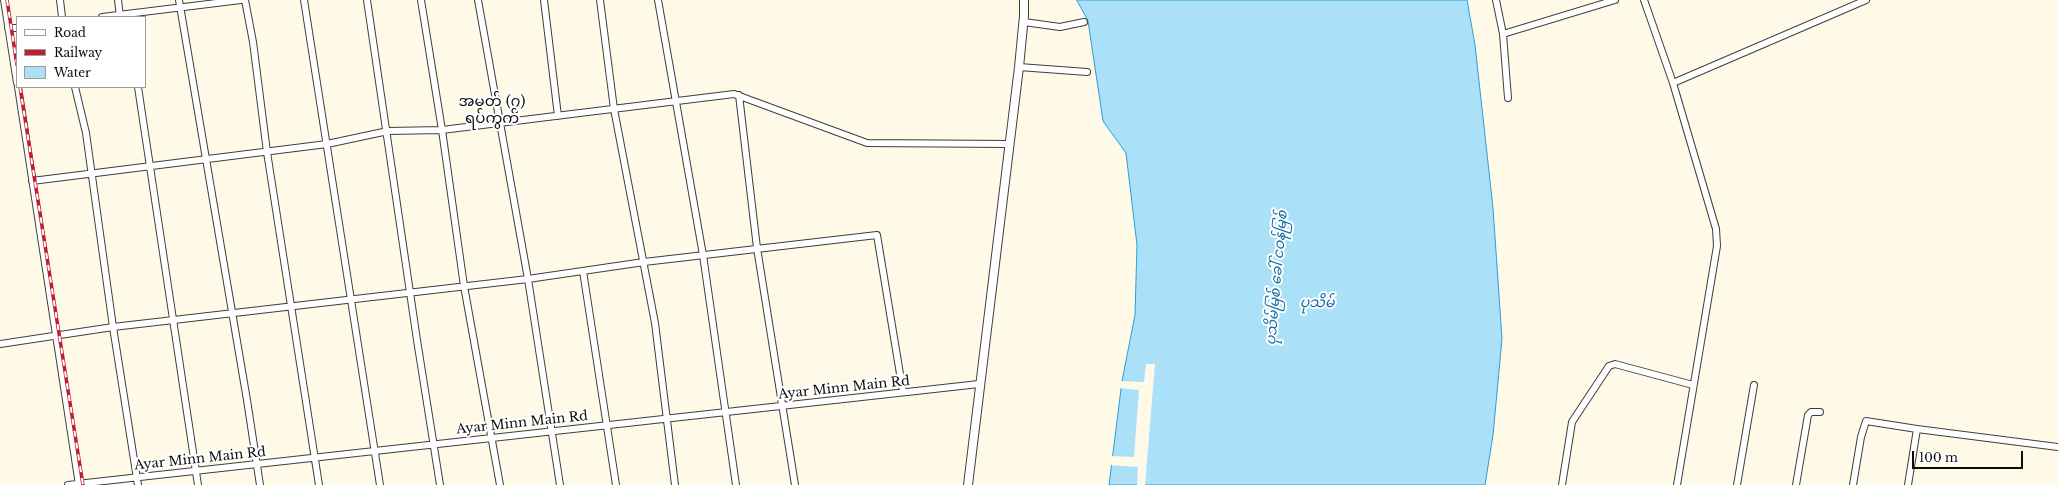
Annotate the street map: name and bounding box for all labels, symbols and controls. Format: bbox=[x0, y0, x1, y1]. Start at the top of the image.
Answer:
legend bbox=[16, 16, 146, 88]
text: Road bbox=[54, 25, 86, 40]
text: Railway bbox=[54, 45, 102, 60]
text: Water bbox=[54, 65, 91, 80]
district label: အမှတ် (၇) ရပ်ကွက် bbox=[459, 93, 525, 128]
water label: ပုသိမ်မြစ် ခေါ် ငဝန်မြစ် bbox=[1263, 210, 1291, 346]
water label: ပုသိမ် bbox=[1300, 295, 1334, 311]
street label: Ayar Minn Main Rd bbox=[777, 373, 911, 403]
street label: Ayar Minn Main Rd bbox=[455, 408, 589, 438]
scale bar bbox=[1914, 443, 2025, 469]
street label: Ayar Minn Main Rd bbox=[133, 444, 267, 474]
text: 100 m bbox=[1919, 450, 1958, 465]

